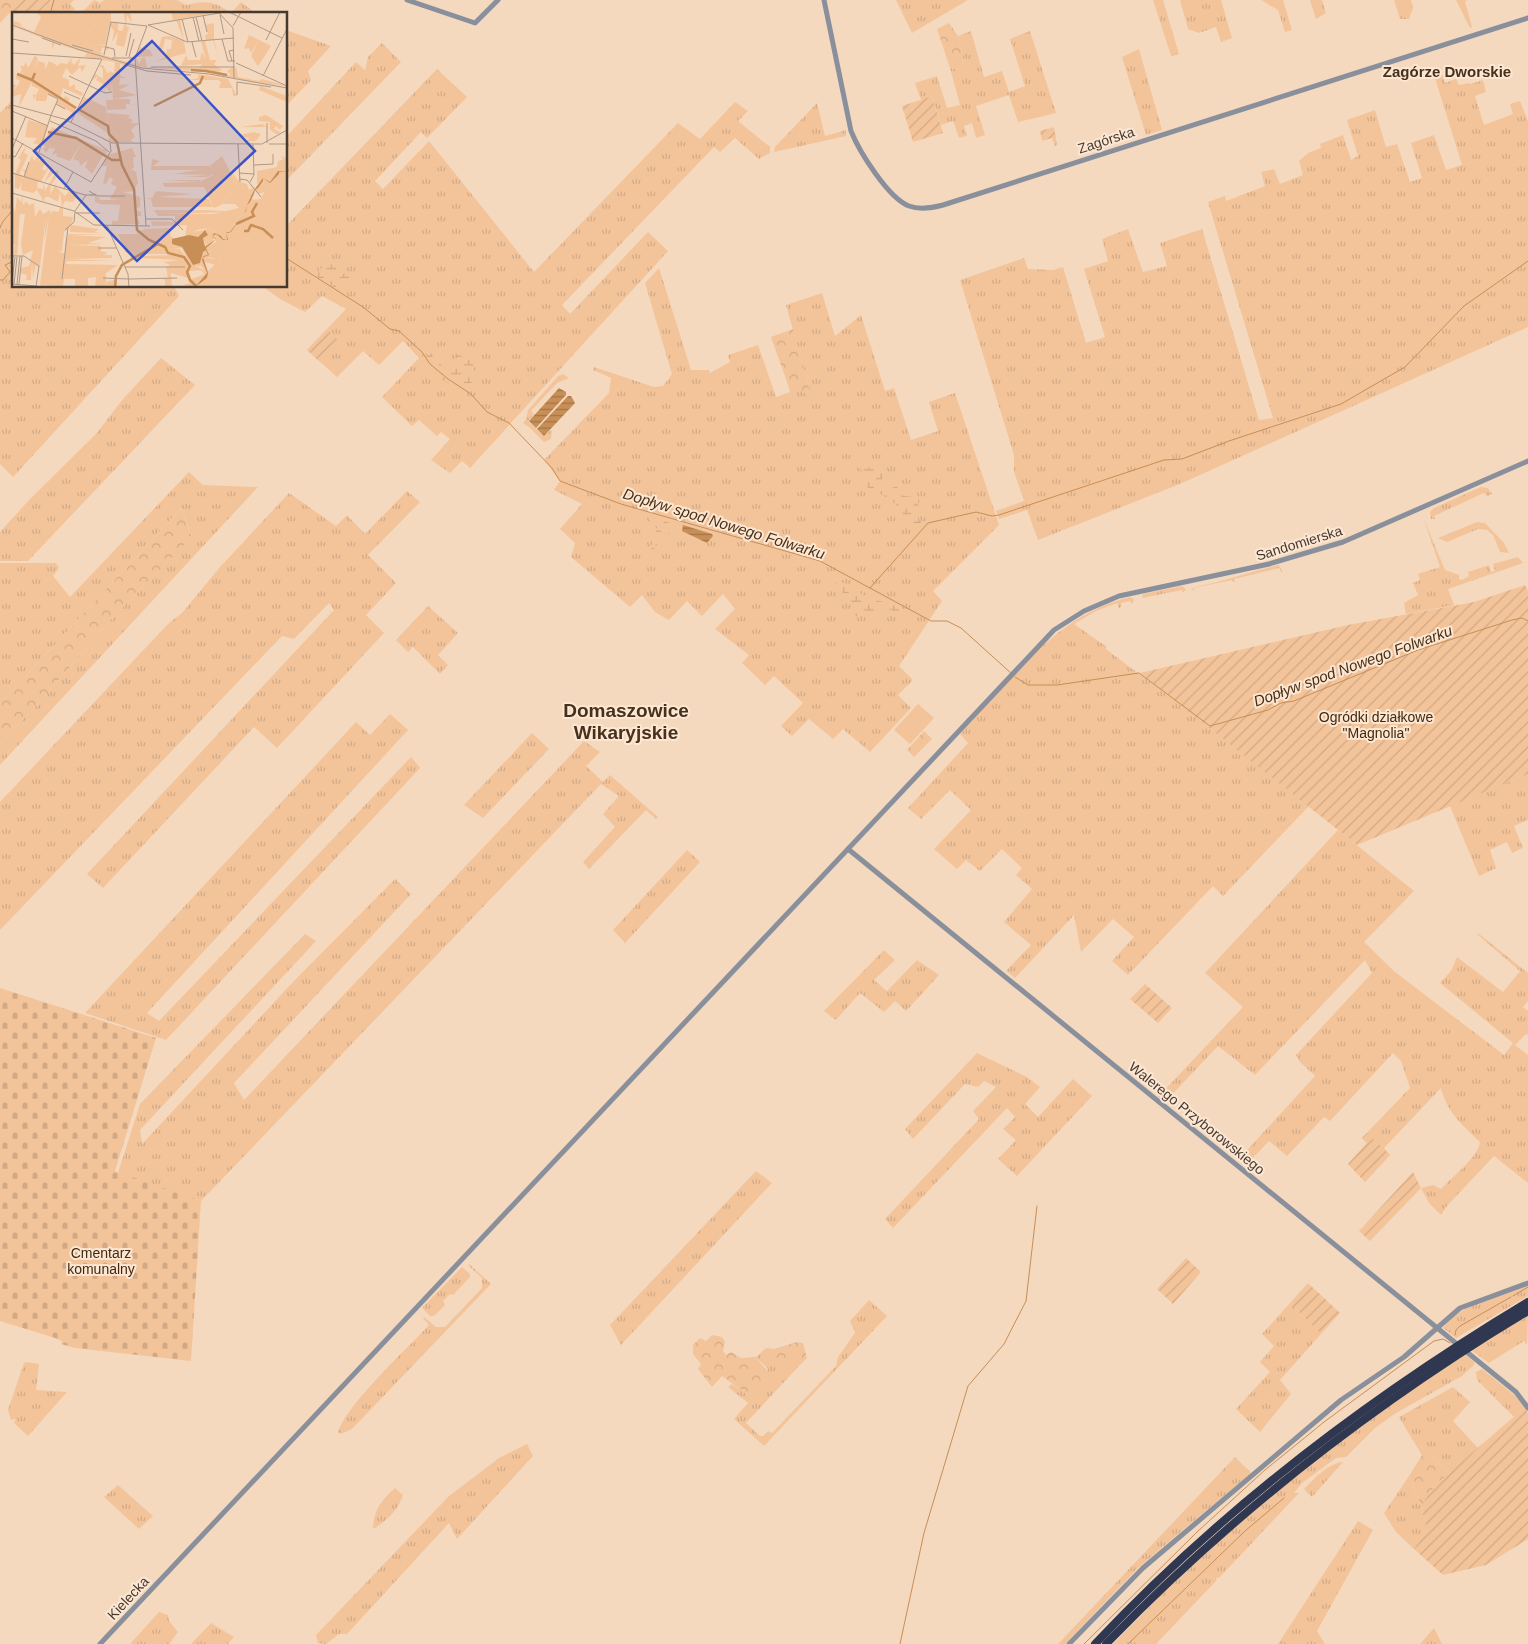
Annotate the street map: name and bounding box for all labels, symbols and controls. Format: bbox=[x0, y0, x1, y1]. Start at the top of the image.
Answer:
inset map bbox=[12, 12, 288, 288]
district label: Zagórze Dworskie bbox=[1383, 63, 1511, 80]
street label: Zagórska bbox=[1076, 123, 1136, 157]
water label: Dopływ spod Nowego Folwarku bbox=[621, 485, 828, 563]
street label: Sandomierska bbox=[1254, 522, 1344, 564]
water label: Dopływ spod Nowego Folwarku bbox=[1251, 621, 1455, 709]
district label: Domaszowice Wikaryjskie bbox=[563, 700, 689, 743]
park label: Ogródki działkowe "Magnolia" bbox=[1319, 709, 1433, 741]
street label: Walerego Przyborowskiego bbox=[1126, 1058, 1268, 1178]
park label: Cmentarz komunalny bbox=[67, 1245, 135, 1277]
street label: Kielecka bbox=[104, 1573, 152, 1623]

